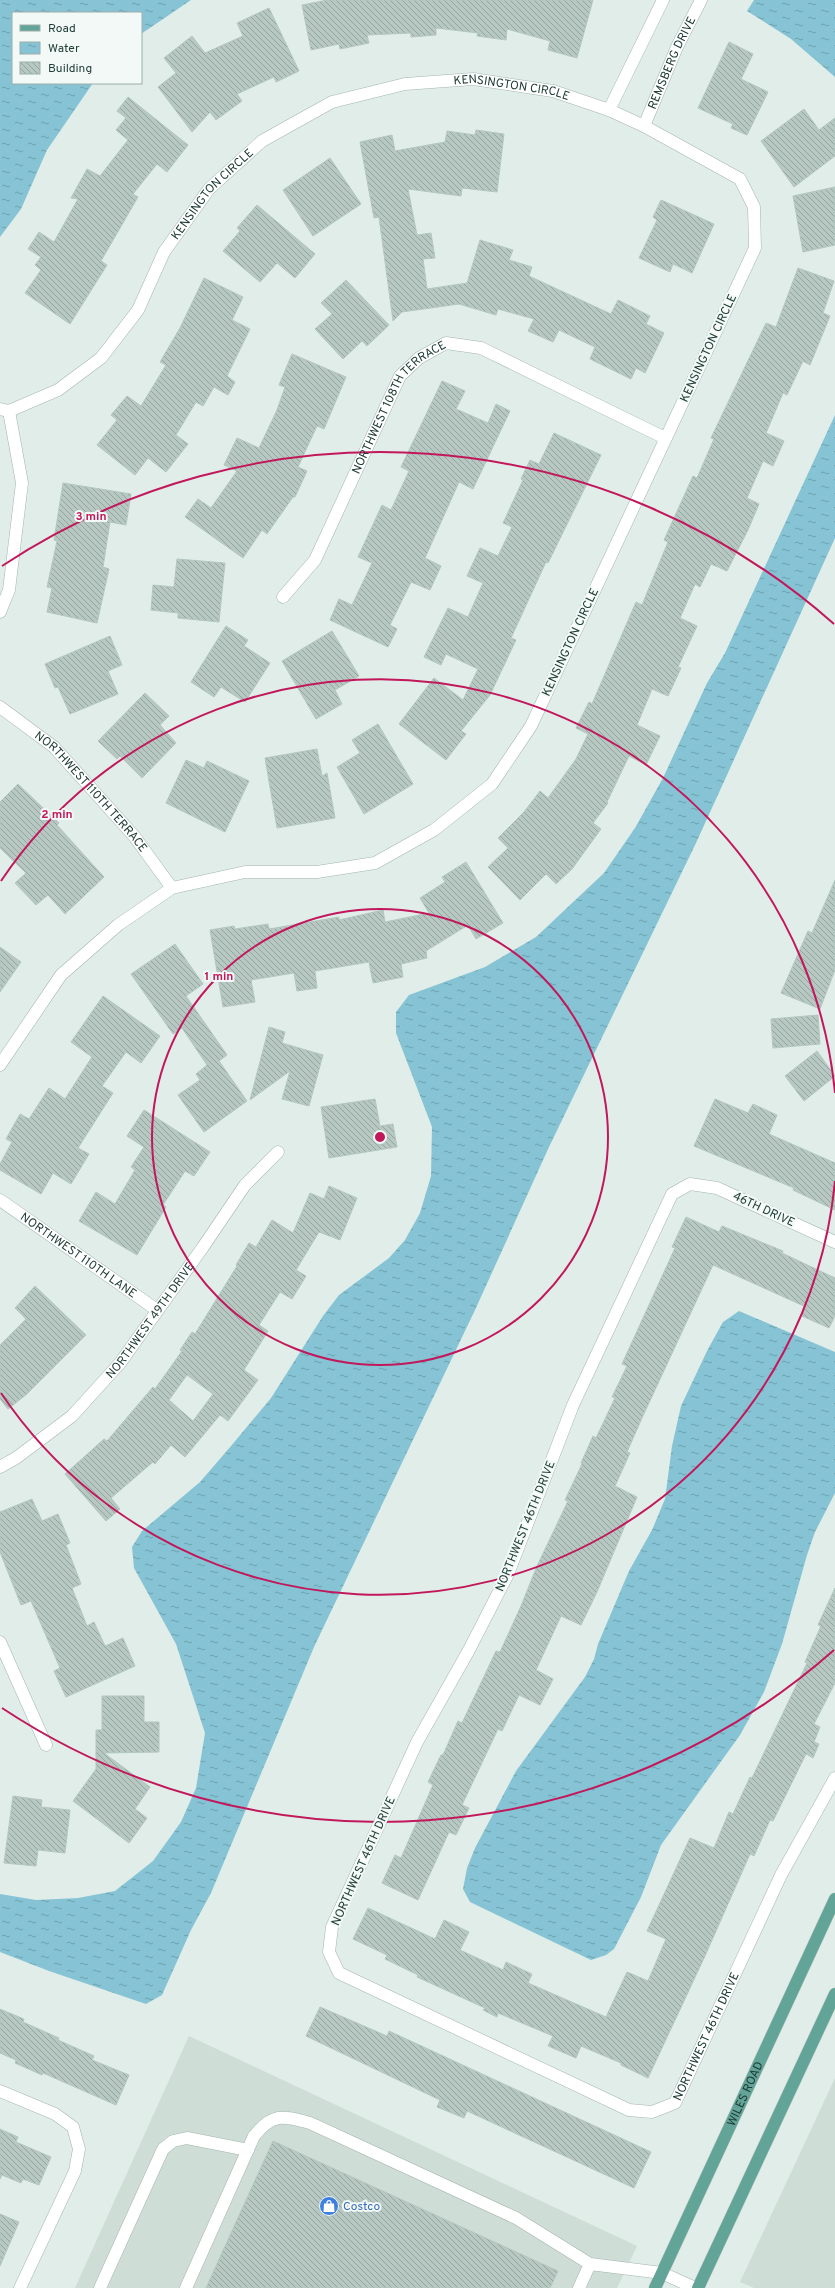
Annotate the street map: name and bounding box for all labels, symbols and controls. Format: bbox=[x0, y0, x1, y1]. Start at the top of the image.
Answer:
legend bbox=[12, 12, 142, 84]
street label: REMSBERG DRIVE bbox=[645, 14, 700, 112]
text: Road bbox=[48, 21, 76, 37]
text: Water bbox=[48, 41, 80, 57]
text: Building bbox=[48, 61, 92, 77]
street label: KENSINGTON CIRCLE bbox=[453, 72, 572, 105]
street label: KENSINGTON CIRCLE bbox=[168, 145, 257, 244]
street label: KENSINGTON CIRCLE bbox=[677, 292, 741, 405]
street label: NORTHWEST 108TH TERRACE bbox=[349, 338, 449, 477]
text: 3 min bbox=[75, 509, 107, 525]
street label: KENSINGTON CIRCLE bbox=[539, 586, 603, 699]
street label: NORTHWEST 110TH TERRACE bbox=[31, 728, 150, 856]
text: 2 min bbox=[41, 807, 73, 823]
text: 1 min bbox=[205, 969, 233, 985]
centre of rings bbox=[373, 1130, 387, 1144]
street label: 46TH DRIVE bbox=[730, 1189, 797, 1231]
street label: NORTHWEST 110TH LANE bbox=[17, 1210, 139, 1302]
street label: NORTHWEST 49TH DRIVE bbox=[103, 1260, 198, 1382]
street label: NORTHWEST 46TH DRIVE bbox=[492, 1459, 560, 1594]
street label: NORTHWEST 46TH DRIVE bbox=[328, 1794, 400, 1929]
street label: NORTHWEST 46TH DRIVE bbox=[670, 1970, 744, 2104]
street label: WILES ROAD bbox=[724, 2059, 768, 2129]
shop icon: Costco bbox=[318, 2195, 340, 2217]
place label: Costco bbox=[343, 2199, 380, 2215]

